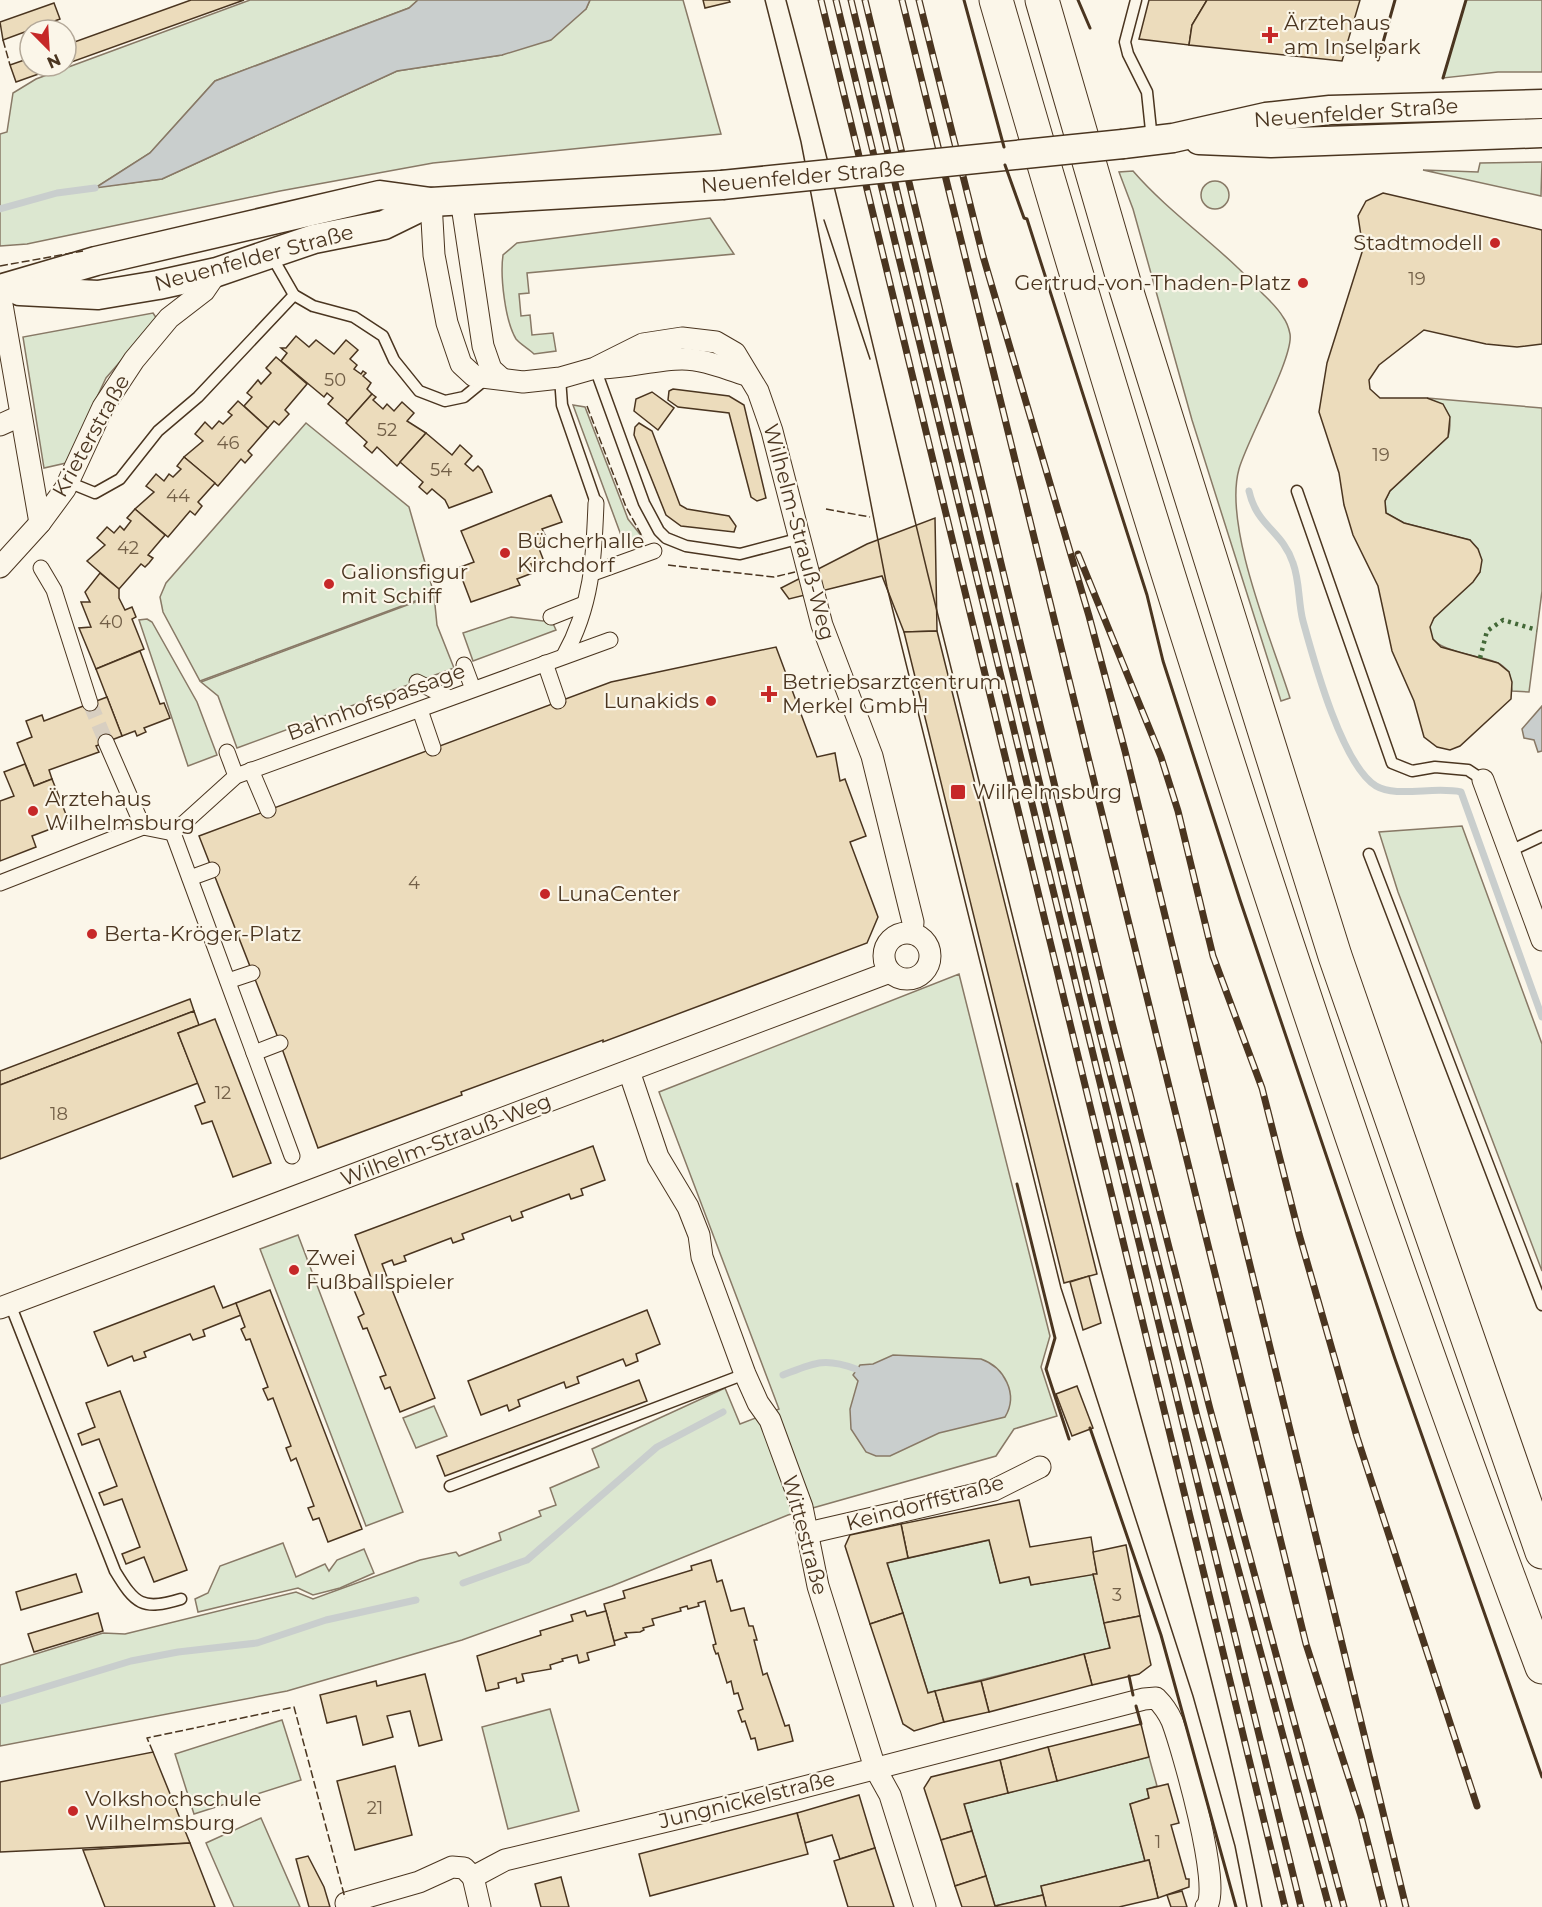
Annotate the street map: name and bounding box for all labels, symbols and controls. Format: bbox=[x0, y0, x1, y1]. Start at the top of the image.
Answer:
place label: Ärztehaus am Inselpark bbox=[1284, 10, 1421, 59]
north arrow bbox=[18, 18, 78, 78]
marker: Ärztehaus am Inselpark bbox=[1261, 26, 1279, 44]
text: N bbox=[44, 50, 64, 73]
street label: Neuenfelder Straße bbox=[1253, 93, 1459, 132]
street label: Neuenfelder Straße bbox=[700, 155, 906, 198]
street label: Neuenfelder Straße bbox=[152, 219, 356, 296]
place label: Stadtmodell bbox=[1353, 230, 1483, 255]
marker: Stadtmodell bbox=[1488, 236, 1502, 250]
house number: 19 bbox=[1408, 268, 1426, 290]
place label: Gertrud-von-Thaden-Platz bbox=[1014, 270, 1291, 295]
marker: Gertrud-von-Thaden-Platz bbox=[1296, 276, 1310, 290]
house number: 50 bbox=[324, 369, 346, 391]
street label: Krieterstraße bbox=[47, 370, 134, 501]
house number: 52 bbox=[377, 419, 397, 441]
street label: Wilhelm-Strauß-Weg bbox=[759, 421, 840, 643]
house number: 46 bbox=[217, 432, 239, 454]
house number: 19 bbox=[1372, 444, 1390, 466]
house number: 54 bbox=[430, 459, 452, 481]
house number: 44 bbox=[166, 485, 190, 507]
place label: Bücherhalle Kirchdorf bbox=[517, 528, 644, 577]
house number: 42 bbox=[117, 537, 139, 559]
marker: Bücherhalle Kirchdorf bbox=[498, 546, 512, 560]
place label: Galionsfigur mit Schiff bbox=[341, 559, 468, 608]
marker: Galionsfigur mit Schiff bbox=[322, 577, 336, 591]
house number: 40 bbox=[99, 611, 123, 633]
street label: Bahnhofspassage bbox=[283, 658, 468, 745]
place label: Betriebsarztcentrum Merkel GmbH bbox=[782, 669, 1002, 718]
marker: Betriebsarztcentrum Merkel GmbH bbox=[760, 685, 778, 703]
place label: Lunakids bbox=[603, 688, 699, 713]
marker: Lunakids bbox=[704, 694, 718, 708]
place label: Wilhelmsburg bbox=[972, 779, 1122, 804]
marker: Wilhelmsburg bbox=[949, 783, 967, 801]
place label: Ärztehaus Wilhelmsburg bbox=[45, 786, 195, 835]
marker: Ärztehaus Wilhelmsburg bbox=[26, 804, 40, 818]
house number: 4 bbox=[408, 872, 420, 894]
place label: LunaCenter bbox=[557, 881, 680, 906]
marker: LunaCenter bbox=[538, 887, 552, 901]
place label: Berta-Kröger-Platz bbox=[104, 921, 301, 946]
marker: Berta-Kröger-Platz bbox=[85, 927, 99, 941]
house number: 12 bbox=[215, 1082, 231, 1104]
street label: Wilhelm-Strauß-Weg bbox=[337, 1088, 555, 1191]
house number: 18 bbox=[50, 1103, 68, 1125]
place label: Zwei Fußballspieler bbox=[306, 1245, 455, 1294]
marker: Zwei Fußballspieler bbox=[287, 1263, 301, 1277]
street label: Keindorffstraße bbox=[843, 1469, 1007, 1536]
street label: Wittestraße bbox=[778, 1472, 833, 1597]
house number: 3 bbox=[1112, 1584, 1122, 1606]
street label: Jungnickelstraße bbox=[655, 1766, 838, 1834]
place label: Volkshochschule Wilhelmsburg bbox=[85, 1786, 262, 1835]
house number: 21 bbox=[367, 1797, 383, 1819]
marker: Volkshochschule Wilhelmsburg bbox=[66, 1804, 80, 1818]
house number: 1 bbox=[1155, 1831, 1161, 1853]

